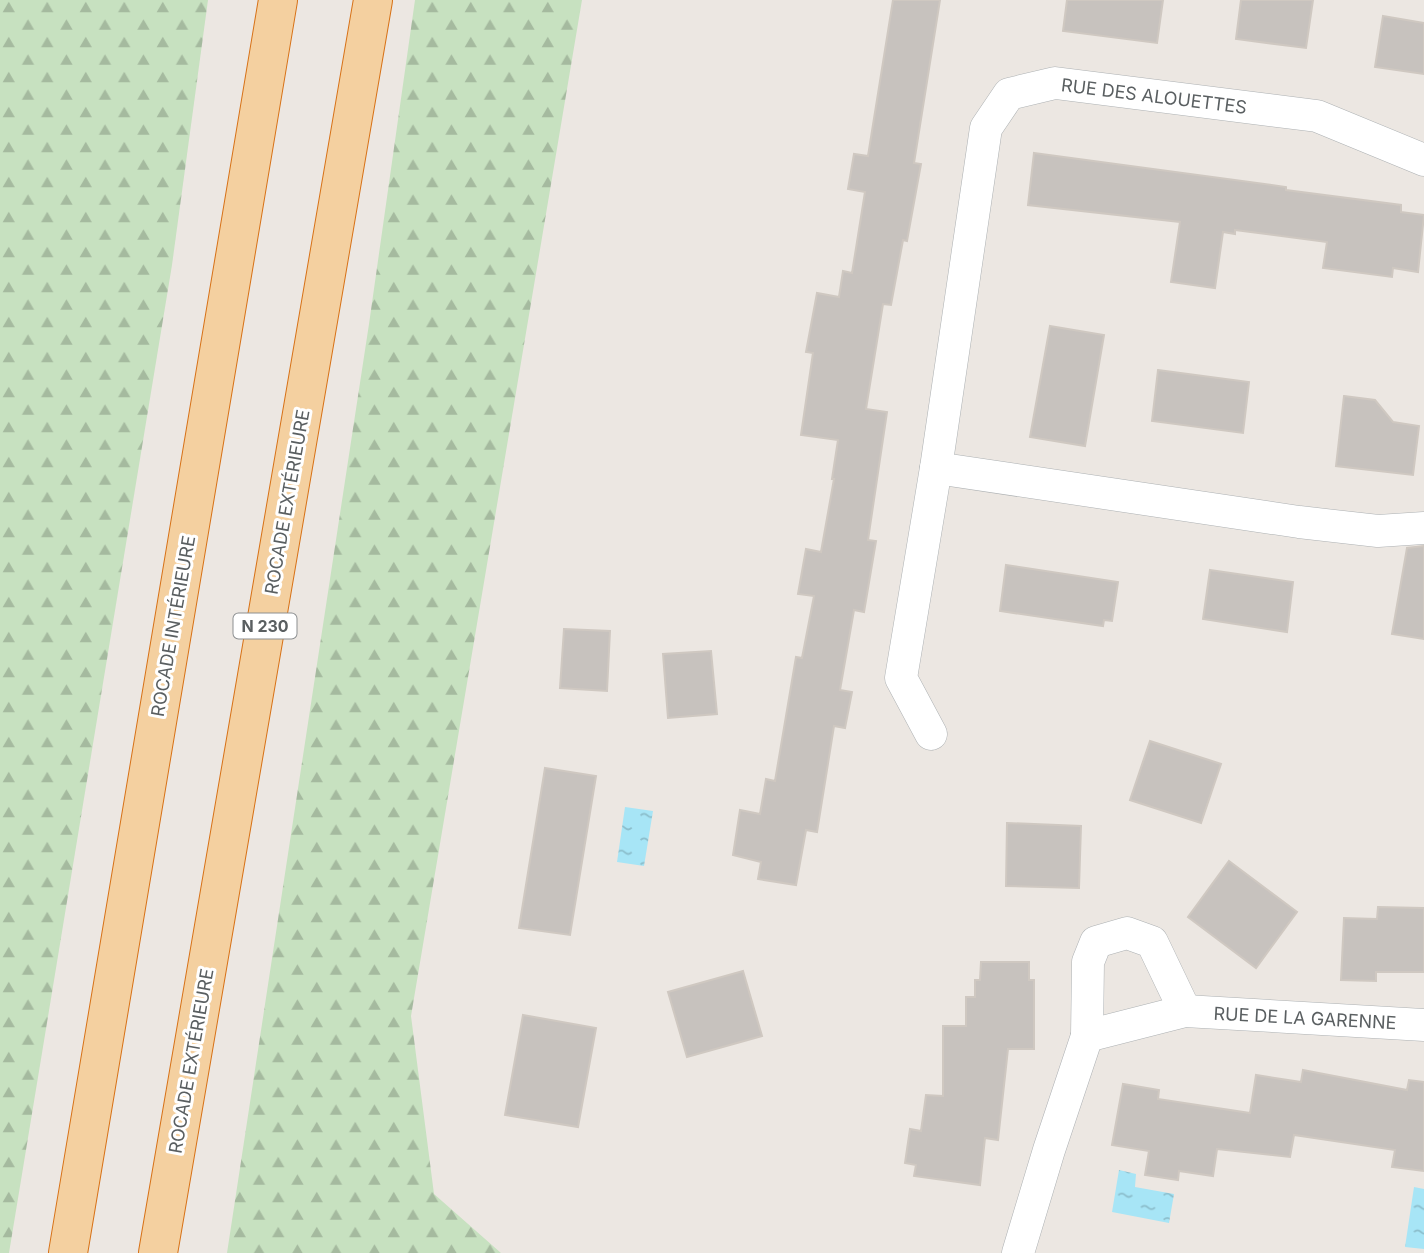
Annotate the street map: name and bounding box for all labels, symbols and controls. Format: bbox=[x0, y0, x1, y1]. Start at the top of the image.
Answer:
street label: RUE DES ALOUETTES bbox=[1060, 74, 1248, 118]
street label: ROCADE EXTÉRIEURE bbox=[259, 408, 314, 596]
street label: ROCADE INTÉRIEURE bbox=[146, 534, 199, 718]
road number: N 230 bbox=[233, 614, 296, 638]
street label: ROCADE EXTÉRIEURE bbox=[163, 967, 218, 1155]
street label: RUE DE LA GARENNE bbox=[1213, 1003, 1397, 1033]

